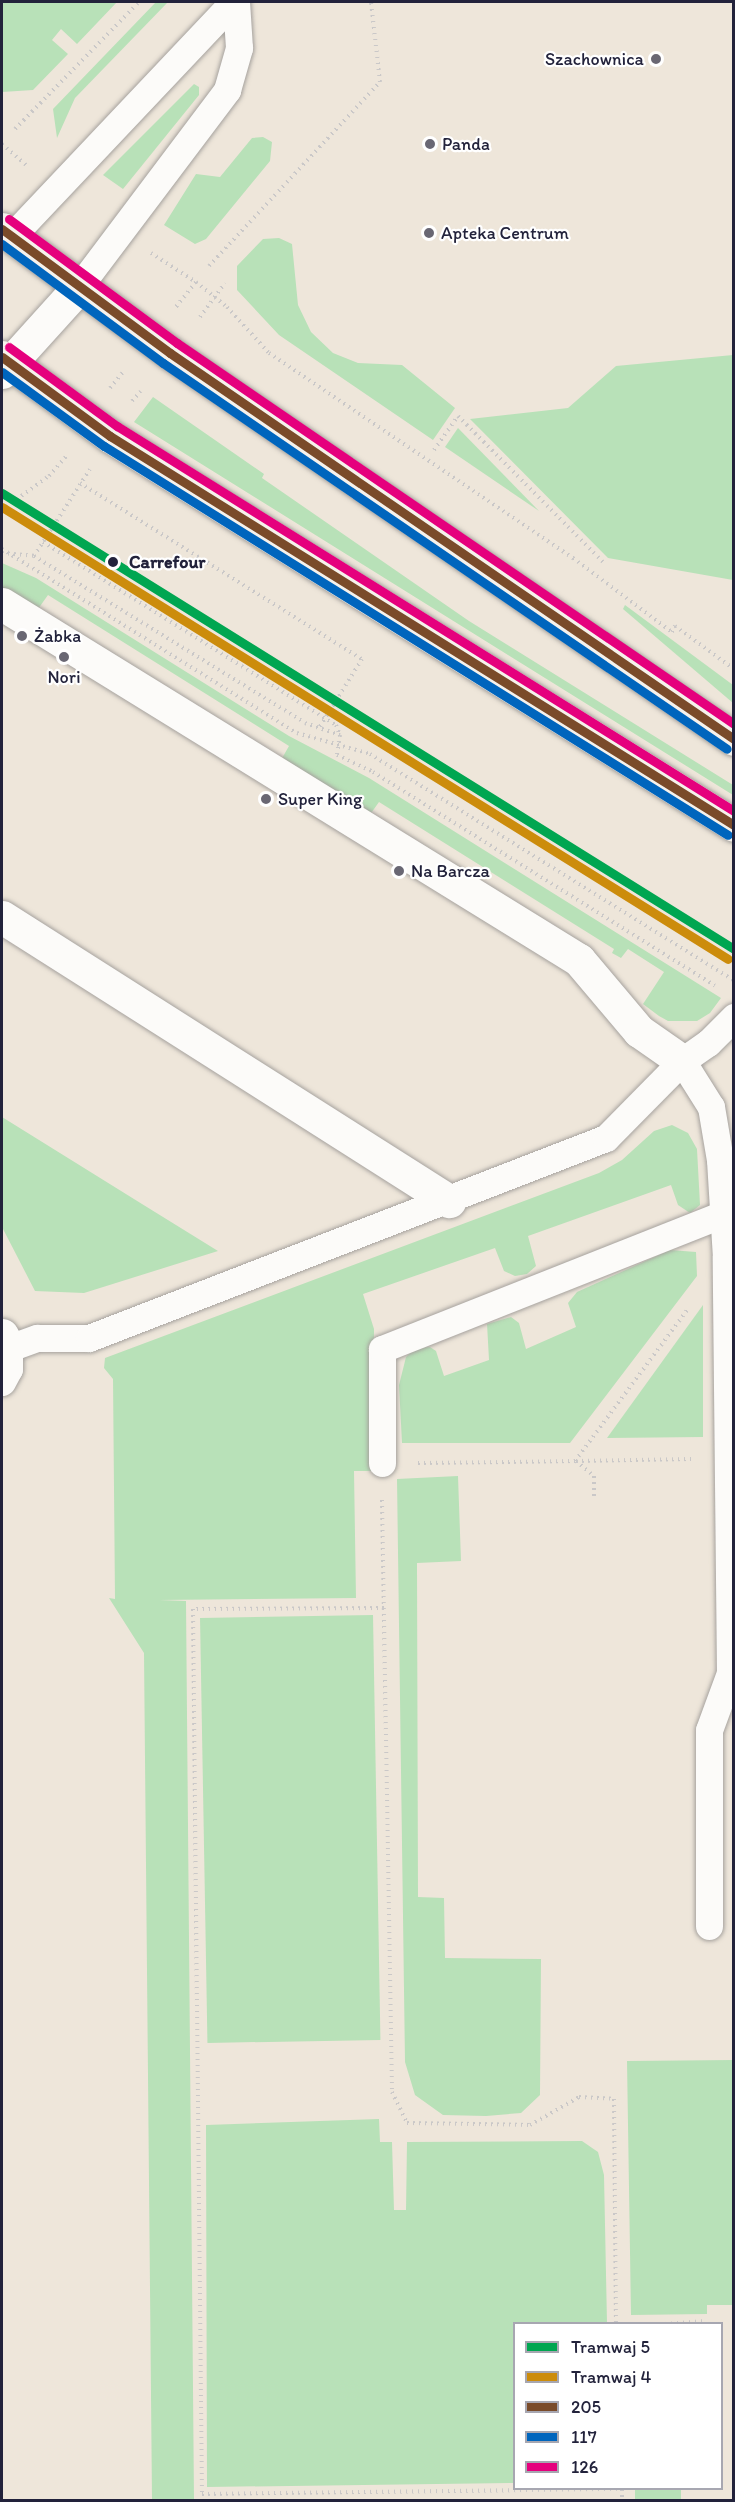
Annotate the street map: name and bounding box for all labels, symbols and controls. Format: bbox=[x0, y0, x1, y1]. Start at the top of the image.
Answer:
place label: Szachownica bbox=[545, 48, 644, 70]
marker: Szachownica bbox=[649, 52, 663, 66]
place label: Panda bbox=[442, 133, 490, 155]
marker: Panda bbox=[423, 137, 437, 151]
place label: Apteka Centrum bbox=[441, 222, 569, 244]
marker: Apteka Centrum bbox=[422, 226, 436, 240]
marker: Carrefour bbox=[102, 551, 124, 573]
place label: Carrefour bbox=[129, 551, 205, 573]
place label: Żabka bbox=[34, 625, 81, 647]
marker: Żabka bbox=[15, 629, 29, 643]
marker: Nori bbox=[57, 650, 71, 664]
place label: Nori bbox=[47, 666, 81, 688]
place label: Super King bbox=[278, 788, 362, 810]
marker: Super King bbox=[259, 792, 273, 806]
place label: Na Barcza bbox=[411, 860, 490, 882]
marker: Na Barcza bbox=[392, 864, 406, 878]
legend bbox=[513, 2322, 723, 2490]
text: Tramwaj 5 bbox=[571, 2336, 650, 2358]
text: Tramwaj 4 bbox=[571, 2366, 651, 2388]
text: 205 bbox=[571, 2396, 601, 2418]
text: 117 bbox=[571, 2426, 597, 2448]
text: 126 bbox=[571, 2456, 598, 2478]

